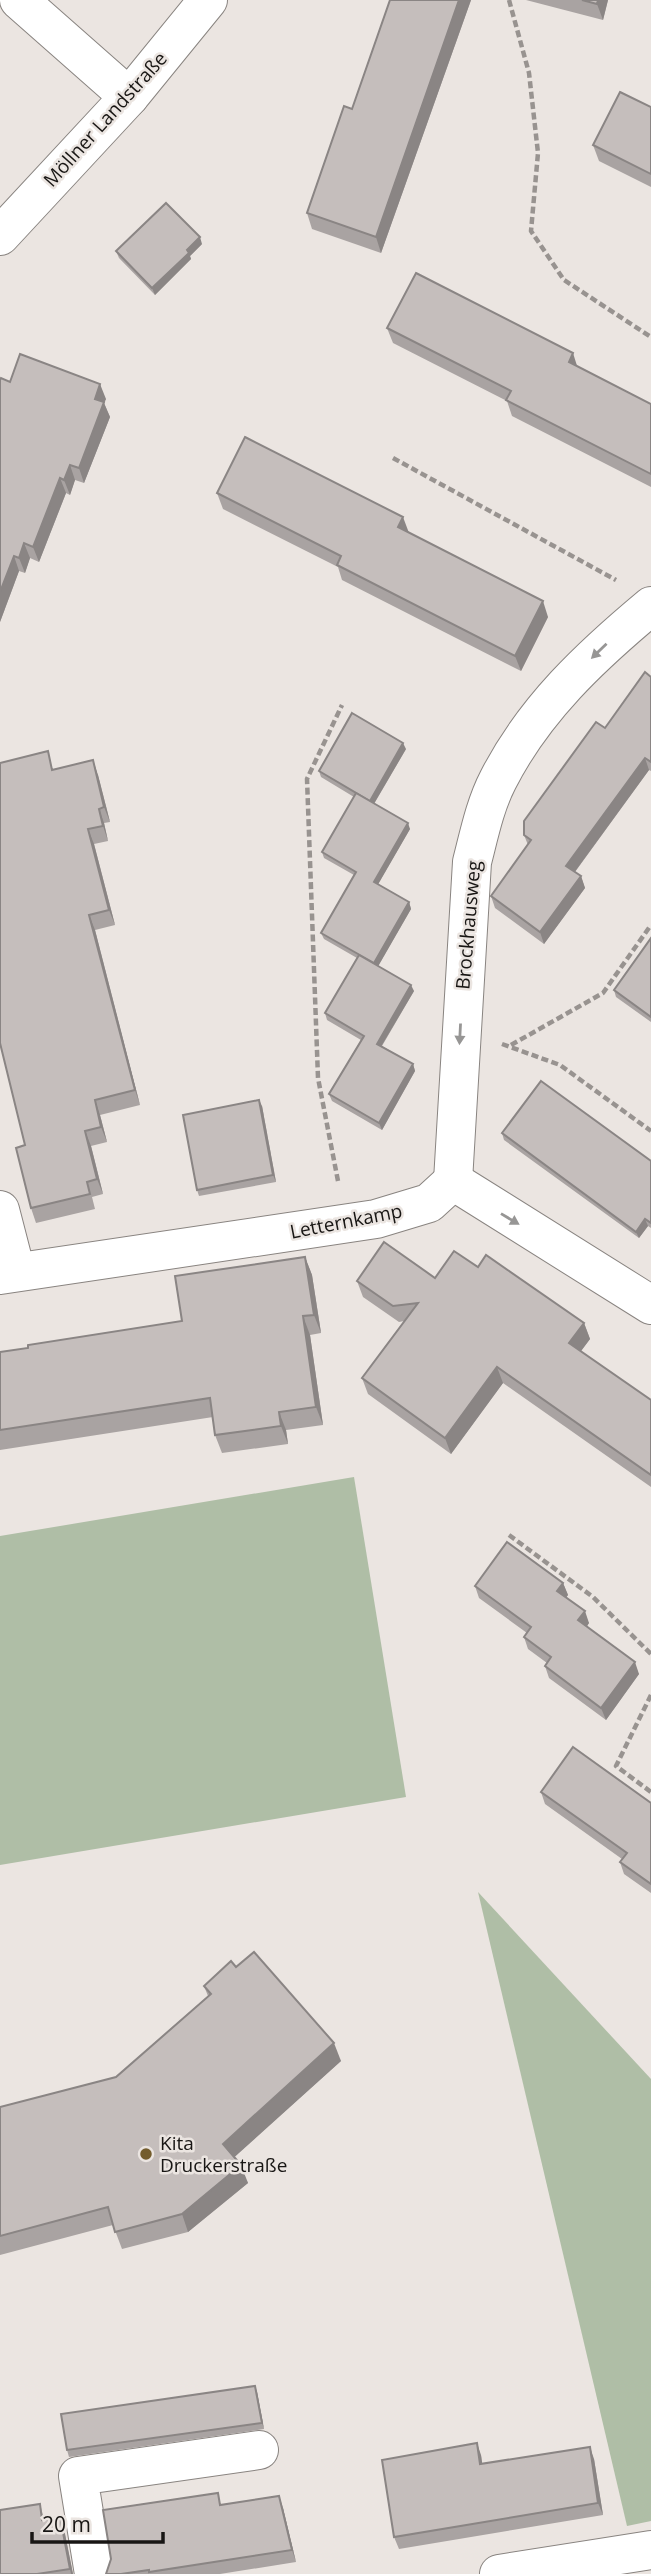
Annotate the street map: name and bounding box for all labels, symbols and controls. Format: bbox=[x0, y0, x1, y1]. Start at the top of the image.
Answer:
street label: Möllner Landstraße bbox=[37, 46, 173, 192]
one-way arrow bbox=[591, 642, 608, 658]
street label: Brockhausweg bbox=[449, 860, 487, 990]
one-way arrow bbox=[454, 1023, 465, 1045]
street label: Letternkamp bbox=[288, 1197, 404, 1245]
one-way arrow bbox=[500, 1212, 520, 1225]
place label: Kita Druckerstraße bbox=[160, 2130, 287, 2178]
marker: Kita Druckerstraße bbox=[138, 2146, 154, 2162]
scale bar bbox=[32, 2500, 163, 2544]
text: 20 m bbox=[42, 2510, 91, 2538]

